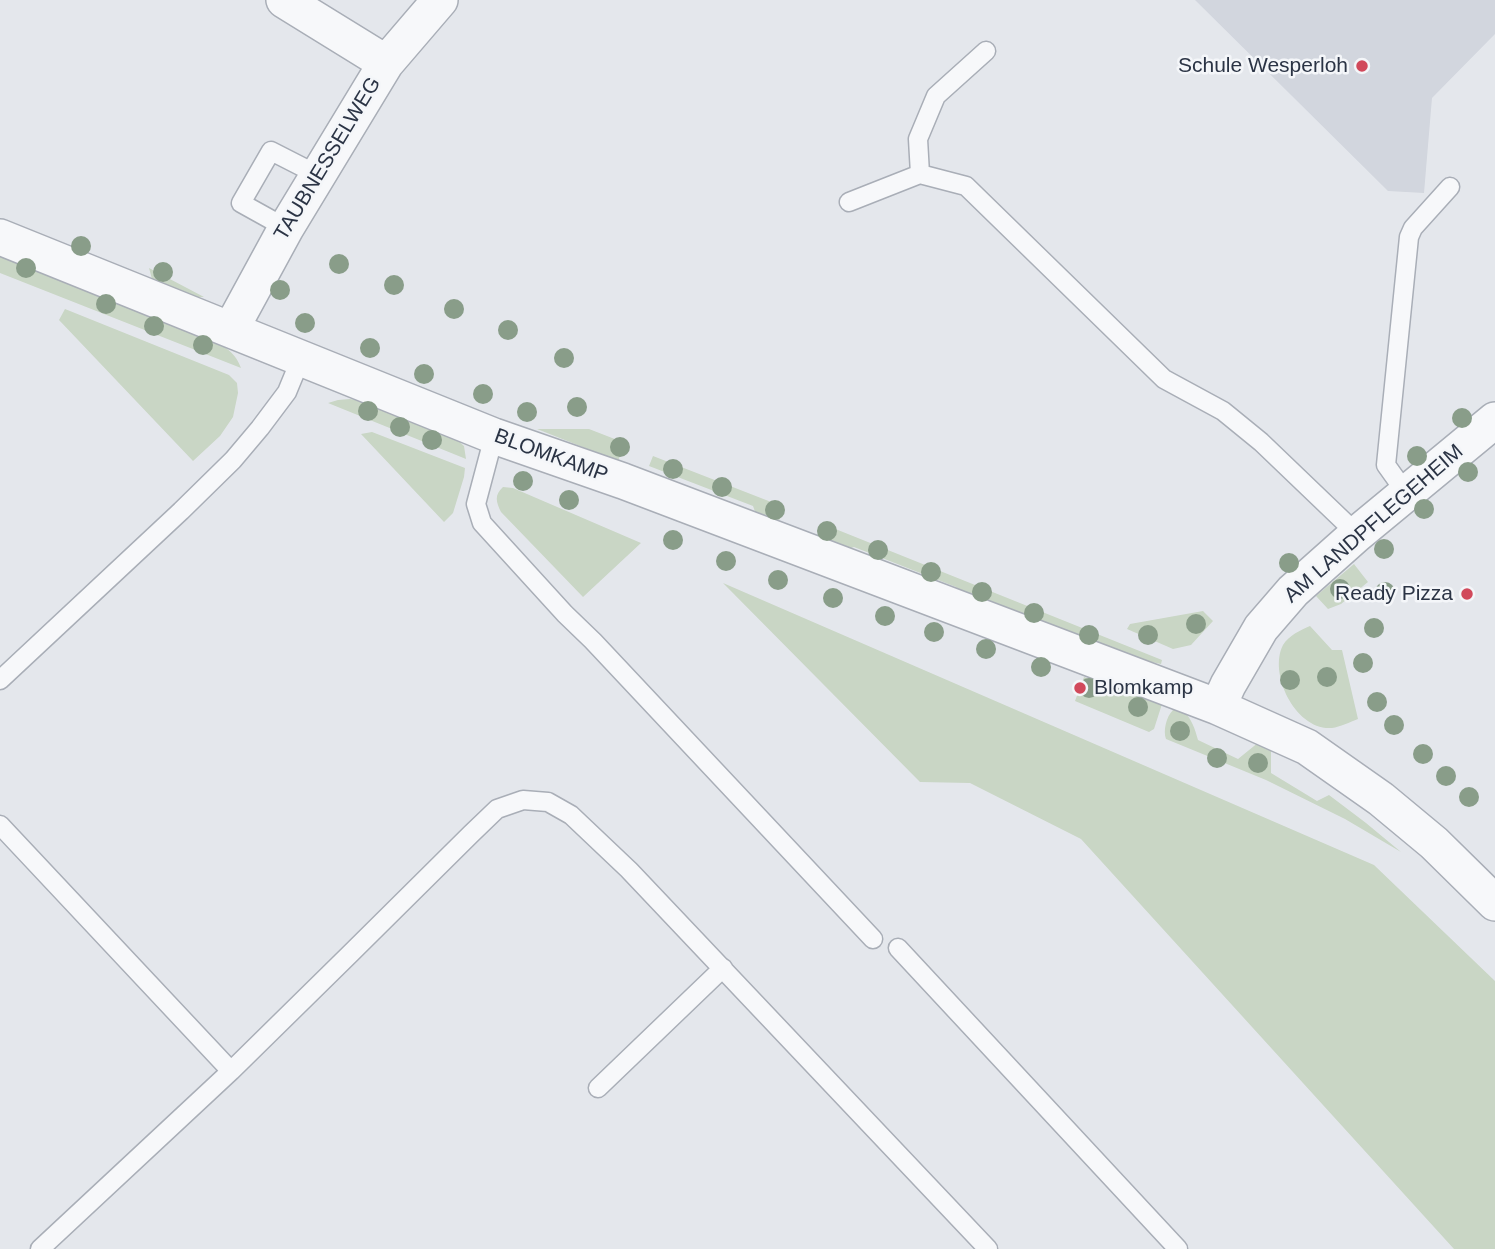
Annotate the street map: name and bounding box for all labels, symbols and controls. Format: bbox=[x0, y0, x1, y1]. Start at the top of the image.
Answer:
place label: Schule Wesperloh bbox=[1178, 53, 1348, 79]
marker: Schule Wesperloh bbox=[1354, 58, 1370, 74]
street label: TAUBNESSELWEG bbox=[269, 73, 387, 245]
street label: BLOMKAMP bbox=[491, 424, 611, 488]
street label: AM LANDPFLEGEHEIM bbox=[1279, 439, 1469, 609]
place label: Ready Pizza bbox=[1335, 581, 1453, 607]
marker: Ready Pizza bbox=[1459, 586, 1475, 602]
place label: Blomkamp bbox=[1094, 675, 1193, 701]
marker: Blomkamp bbox=[1072, 680, 1088, 696]

